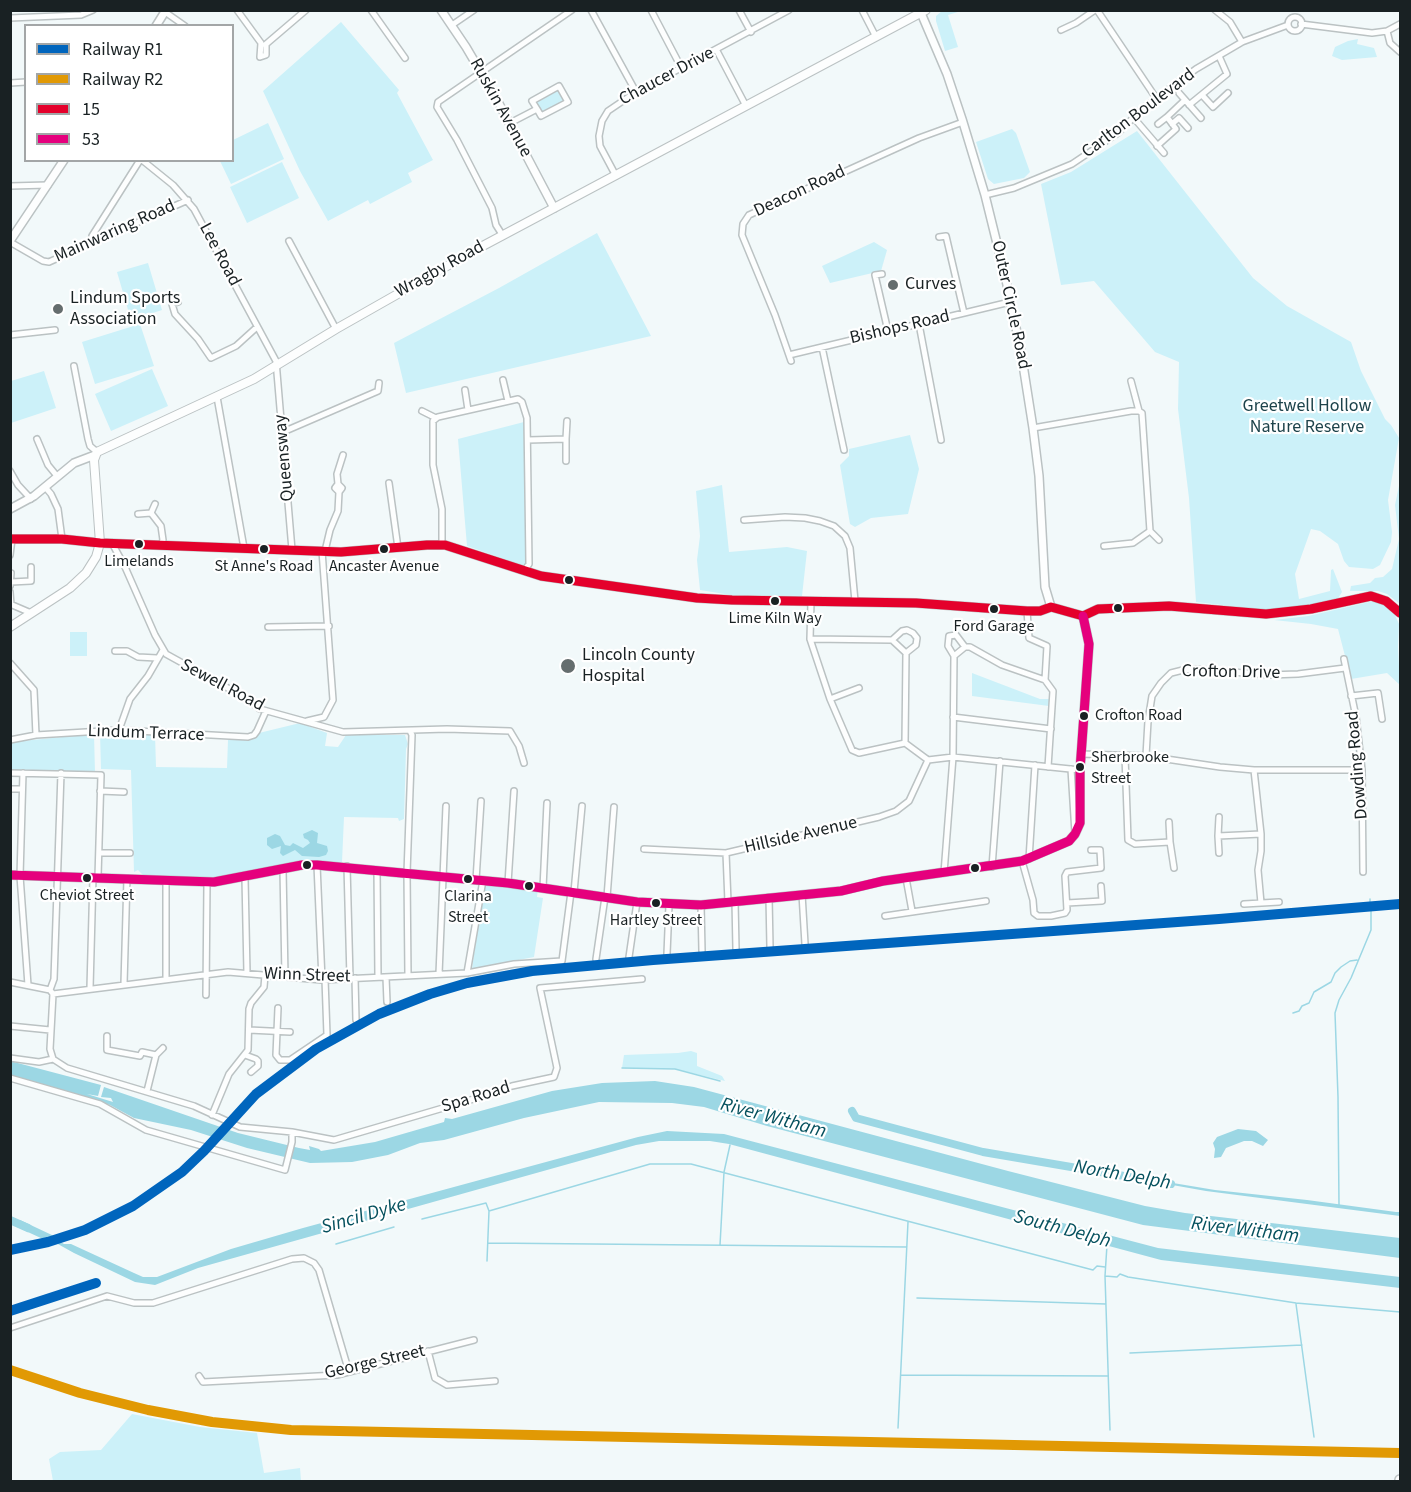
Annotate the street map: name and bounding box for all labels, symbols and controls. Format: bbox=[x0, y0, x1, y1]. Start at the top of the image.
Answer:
legend bbox=[24, 24, 234, 162]
text: Railway R1 bbox=[82, 37, 163, 62]
street label: Chaucer Drive bbox=[616, 43, 718, 111]
street label: Ruskin Avenue bbox=[464, 55, 536, 161]
street label: Carlton Boulevard bbox=[1078, 64, 1200, 164]
text: Railway R2 bbox=[82, 67, 163, 92]
text: 15 bbox=[82, 97, 100, 122]
text: 53 bbox=[82, 127, 100, 152]
street label: Deacon Road bbox=[751, 161, 849, 223]
street label: Mainwaring Road bbox=[51, 196, 179, 268]
street label: Lee Road bbox=[193, 220, 245, 290]
street label: Wragby Road bbox=[392, 237, 488, 303]
street label: Outer Circle Road bbox=[986, 239, 1034, 371]
place label: Curves bbox=[905, 274, 956, 296]
marker: Curves bbox=[886, 278, 900, 292]
place label: Lindum Sports Association bbox=[70, 288, 180, 330]
marker: Lindum Sports Association bbox=[51, 302, 65, 316]
street label: Bishops Road bbox=[848, 306, 952, 350]
park label: Greetwell Hollow Nature Reserve bbox=[1243, 396, 1371, 438]
street label: Queensway bbox=[270, 414, 300, 502]
marker: Limelands bbox=[133, 538, 145, 550]
marker: St Anne's Road bbox=[258, 543, 270, 555]
marker: Ancaster Avenue bbox=[378, 543, 390, 555]
place label: Limelands bbox=[104, 552, 174, 572]
place label: St Anne's Road bbox=[215, 557, 313, 577]
place label: Ancaster Avenue bbox=[329, 557, 439, 577]
unlabelled marker bbox=[563, 574, 575, 586]
marker: Lime Kiln Way bbox=[769, 595, 781, 607]
unlabelled marker bbox=[1112, 602, 1124, 614]
marker: Ford Garage bbox=[988, 603, 1000, 615]
place label: Lime Kiln Way bbox=[728, 609, 822, 629]
place label: Ford Garage bbox=[954, 617, 1034, 637]
place label: Lincoln County Hospital bbox=[582, 645, 695, 688]
street label: Sewell Road bbox=[176, 655, 268, 717]
marker: Lincoln County Hospital bbox=[559, 657, 577, 675]
street label: Crofton Drive bbox=[1181, 661, 1281, 685]
place label: Crofton Road bbox=[1095, 706, 1182, 726]
marker: Crofton Road bbox=[1078, 710, 1090, 722]
street label: Dowding Road bbox=[1342, 710, 1374, 820]
street label: Lindum Terrace bbox=[87, 721, 205, 747]
place label: Sherbrooke Street bbox=[1091, 748, 1169, 786]
marker: Sherbrooke Street bbox=[1074, 761, 1086, 773]
street label: Hillside Avenue bbox=[742, 813, 860, 859]
unlabelled marker bbox=[301, 859, 313, 871]
unlabelled marker bbox=[969, 862, 981, 874]
marker: Cheviot Street bbox=[81, 872, 93, 884]
marker: Clarina Street bbox=[462, 873, 474, 885]
unlabelled marker bbox=[523, 880, 535, 892]
place label: Cheviot Street bbox=[40, 886, 134, 906]
place label: Clarina Street bbox=[444, 887, 492, 925]
marker: Hartley Street bbox=[650, 897, 662, 909]
place label: Hartley Street bbox=[610, 911, 702, 931]
street label: Winn Street bbox=[263, 964, 351, 988]
street label: Spa Road bbox=[439, 1077, 513, 1119]
water label: River Witham bbox=[717, 1093, 829, 1145]
water label: North Delph bbox=[1072, 1156, 1172, 1196]
water label: Sincil Dyke bbox=[319, 1193, 409, 1241]
water label: South Delph bbox=[1011, 1206, 1113, 1254]
water label: River Witham bbox=[1190, 1212, 1300, 1250]
street label: George Street bbox=[323, 1341, 427, 1385]

